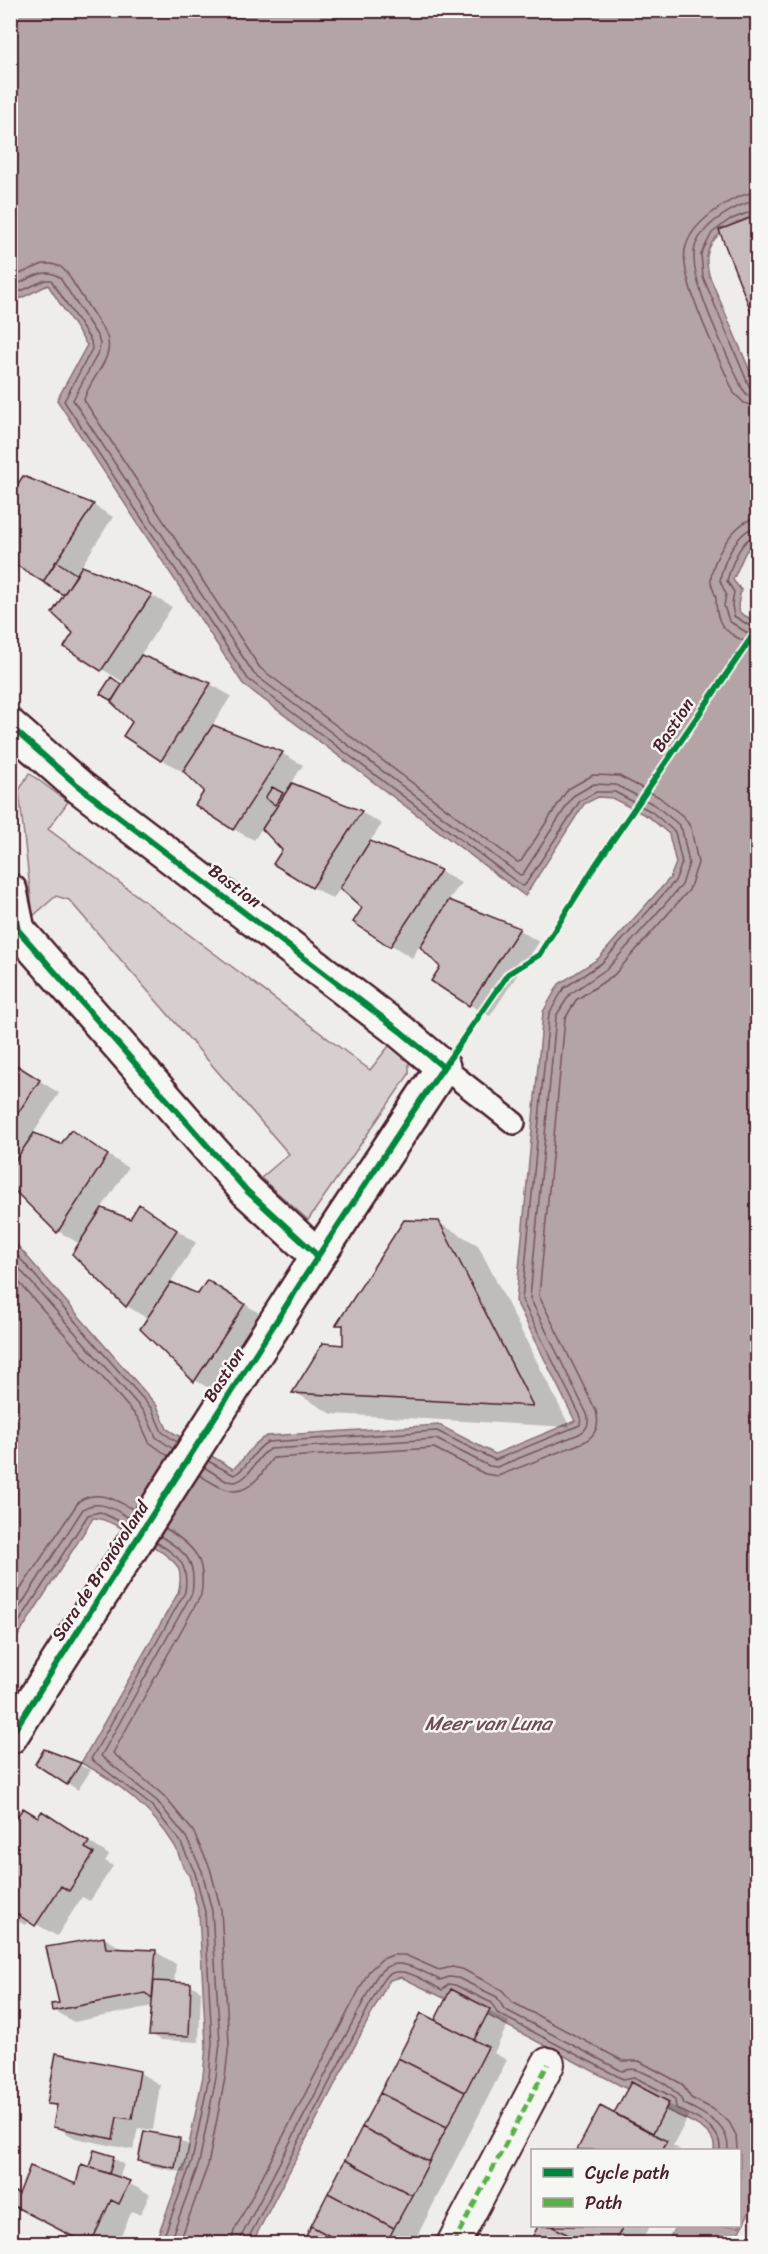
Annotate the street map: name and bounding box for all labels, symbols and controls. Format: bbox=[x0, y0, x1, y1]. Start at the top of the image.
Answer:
street label: Bastion bbox=[643, 691, 703, 759]
street label: Bastion bbox=[201, 855, 269, 917]
street label: Bastion bbox=[194, 1341, 254, 1409]
street label: Sara de Bronóvoland bbox=[42, 1493, 158, 1648]
water label: Meer van Luna bbox=[425, 1706, 554, 1741]
legend bbox=[531, 2149, 741, 2227]
text: Cycle path bbox=[585, 2157, 669, 2189]
text: Path bbox=[585, 2187, 622, 2219]

